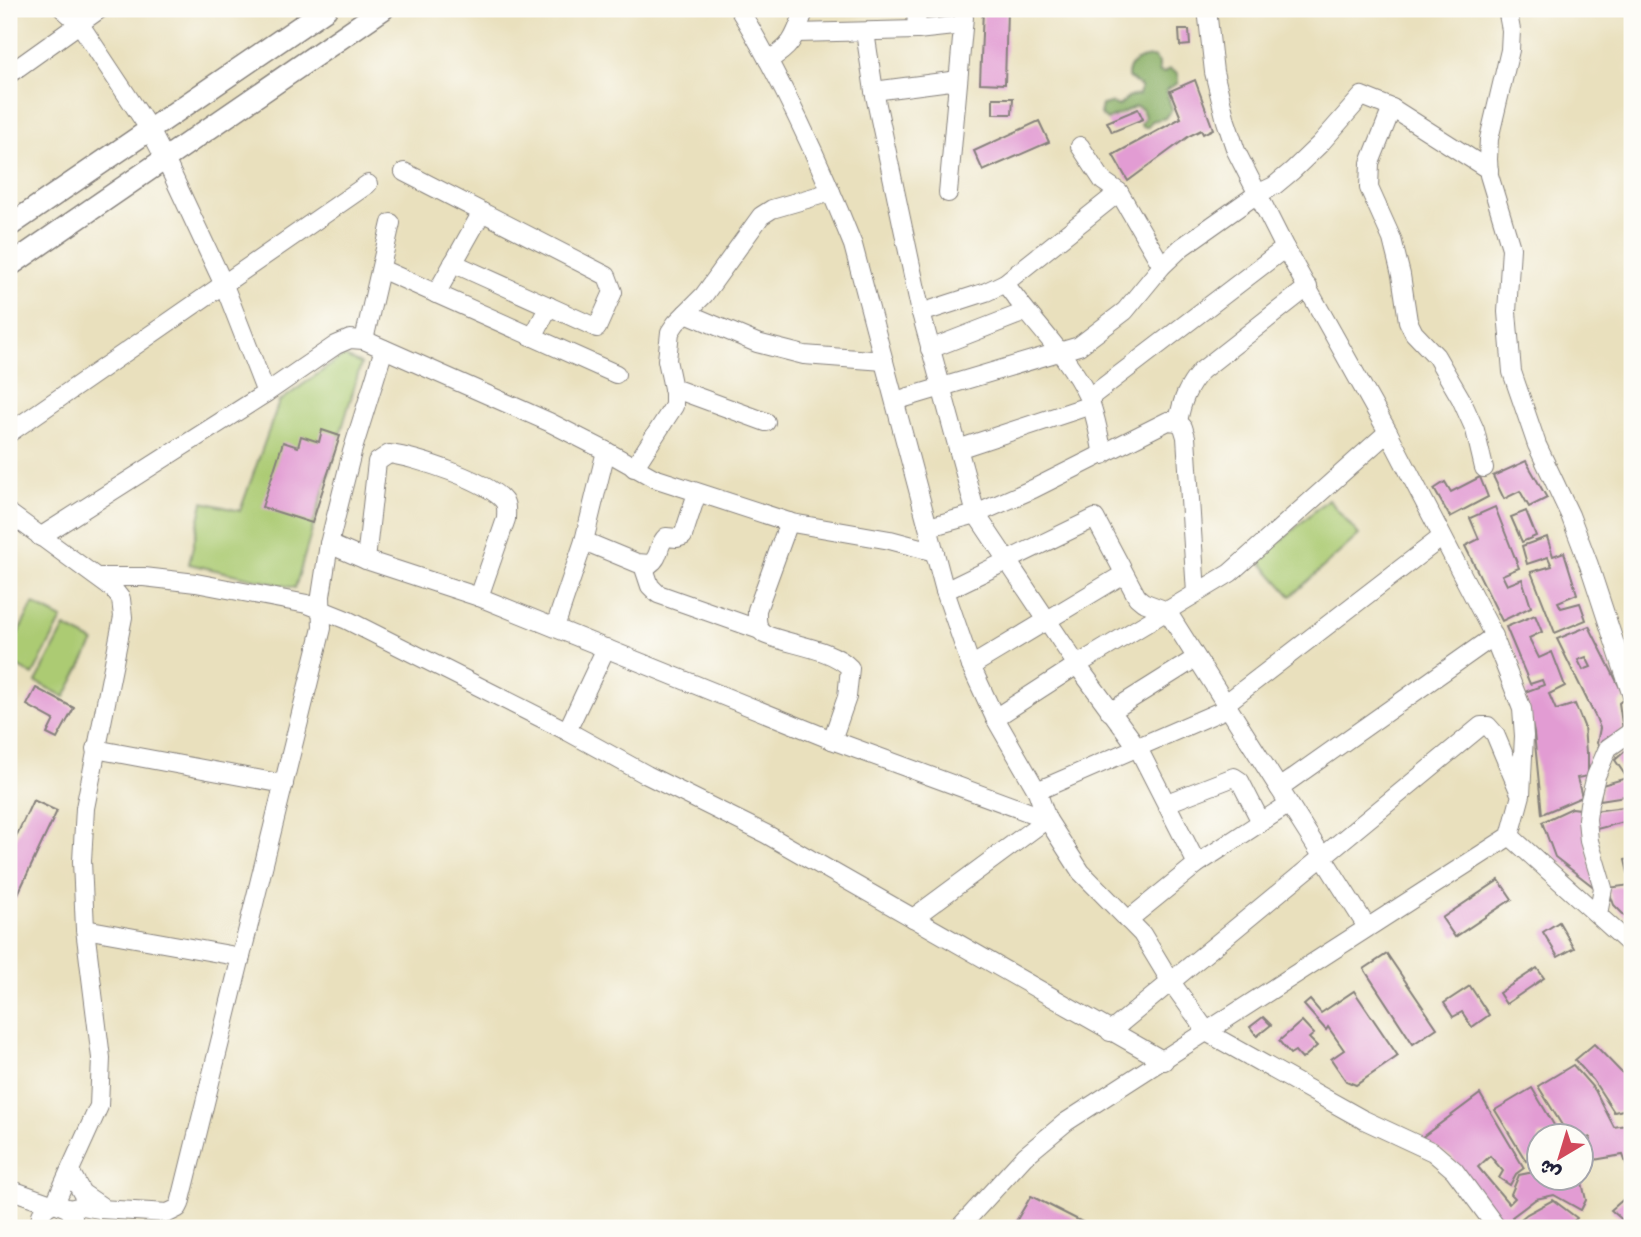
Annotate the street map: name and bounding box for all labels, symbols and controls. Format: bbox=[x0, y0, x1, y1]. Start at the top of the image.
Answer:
north arrow bbox=[1526, 1122, 1596, 1192]
text: ش bbox=[1535, 1154, 1565, 1185]

